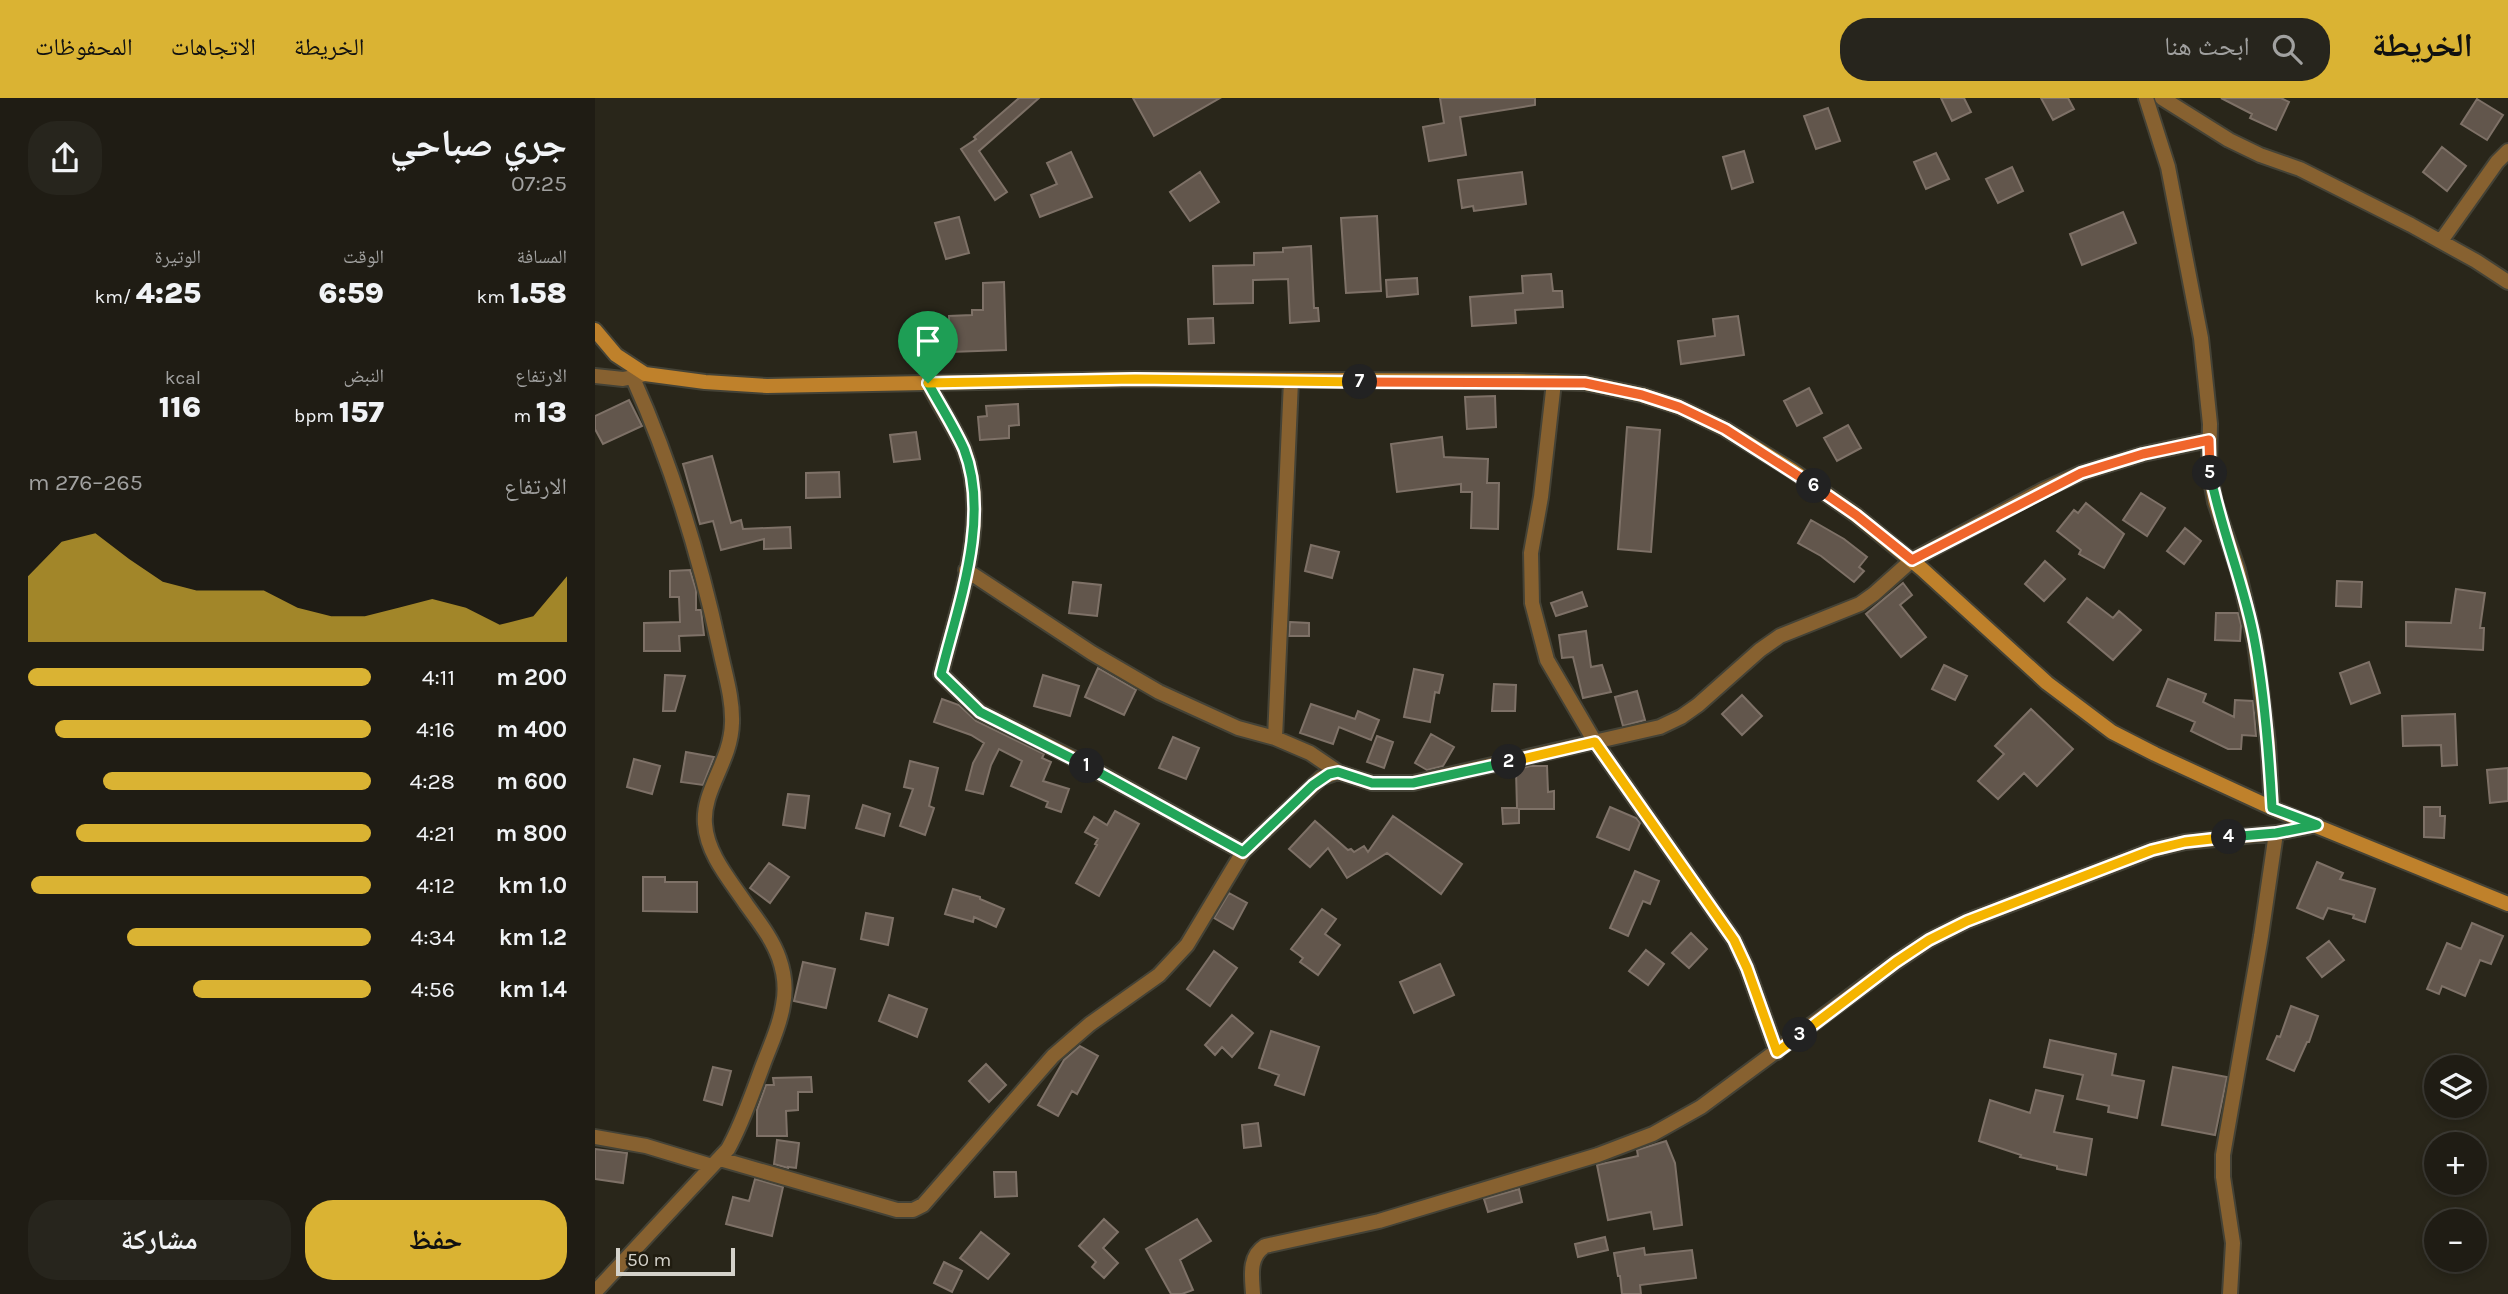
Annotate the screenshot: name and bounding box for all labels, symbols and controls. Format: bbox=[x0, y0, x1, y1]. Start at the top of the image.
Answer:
search box bbox=[1840, 18, 2330, 81]
text: الخريطة bbox=[2372, 26, 2473, 64]
icon: search bbox=[2268, 30, 2306, 68]
text: ابحث هنا bbox=[2164, 31, 2250, 62]
text: المحفوظات bbox=[35, 33, 133, 61]
text: الاتجاهات bbox=[171, 33, 256, 61]
text: الخريطة bbox=[294, 33, 365, 61]
button: share bbox=[28, 121, 102, 195]
text: جري صباحي bbox=[390, 121, 567, 166]
text: 07:25 bbox=[511, 170, 567, 197]
text: الوتيرة bbox=[155, 246, 201, 268]
text: الوقت bbox=[343, 246, 384, 268]
text: المسافة bbox=[517, 246, 567, 268]
text: 4:25 bbox=[136, 275, 201, 311]
text: 6:59 bbox=[318, 275, 384, 311]
text: 1.58 bbox=[509, 275, 567, 311]
text: /km bbox=[95, 286, 136, 308]
text: km bbox=[476, 286, 509, 308]
pin bbox=[898, 311, 958, 383]
icon: arrive bbox=[909, 322, 947, 360]
pin: 7 bbox=[1343, 364, 1377, 400]
text: النبض bbox=[343, 365, 384, 387]
text: الارتفاع bbox=[515, 365, 567, 387]
text: kcal bbox=[165, 367, 201, 389]
text: 7 bbox=[1355, 370, 1364, 392]
text: 116 bbox=[159, 389, 201, 425]
text: 157 bbox=[339, 394, 384, 430]
text: 13 bbox=[536, 394, 567, 430]
text: bpm bbox=[294, 405, 339, 427]
text: m bbox=[514, 405, 536, 427]
pin: 5 bbox=[2193, 456, 2227, 490]
text: 5 bbox=[2204, 461, 2215, 483]
pin: 6 bbox=[1797, 468, 1831, 504]
text: 265–276 m bbox=[28, 469, 143, 496]
text: الارتفاع bbox=[504, 473, 567, 500]
text: 6 bbox=[1808, 474, 1819, 496]
text: 4:11 bbox=[422, 664, 455, 691]
text: 200 m bbox=[496, 664, 567, 691]
text: 4:16 bbox=[416, 716, 455, 743]
text: 400 m bbox=[497, 716, 567, 743]
pin: 2 bbox=[1492, 744, 1527, 780]
pin: 1 bbox=[1070, 748, 1105, 784]
text: 2 bbox=[1503, 750, 1514, 772]
text: 1 bbox=[1083, 754, 1090, 776]
text: 4:28 bbox=[409, 768, 455, 795]
text: 600 m bbox=[496, 768, 567, 795]
text: 4:21 bbox=[416, 820, 455, 847]
text: 800 m bbox=[495, 820, 567, 847]
pin: 4 bbox=[2211, 820, 2247, 854]
text: 4 bbox=[2223, 825, 2234, 847]
text: 4:12 bbox=[416, 872, 455, 899]
text: 1.0 km bbox=[498, 872, 567, 899]
text: 4:34 bbox=[410, 924, 455, 951]
text: 1.2 km bbox=[499, 924, 567, 951]
text: 4:56 bbox=[411, 976, 455, 1003]
text: 1.4 km bbox=[499, 976, 567, 1003]
pin: 3 bbox=[1783, 1018, 1817, 1052]
text: 3 bbox=[1794, 1023, 1805, 1045]
map controls bbox=[2424, 1055, 2487, 1272]
button: layers bbox=[2424, 1055, 2487, 1118]
button: + bbox=[2424, 1132, 2487, 1195]
button: مشاركة bbox=[28, 1200, 291, 1280]
button: حفظ bbox=[305, 1200, 567, 1280]
button: − bbox=[2424, 1209, 2487, 1272]
scale bar bbox=[616, 1245, 735, 1277]
text: 50 m bbox=[627, 1249, 671, 1271]

